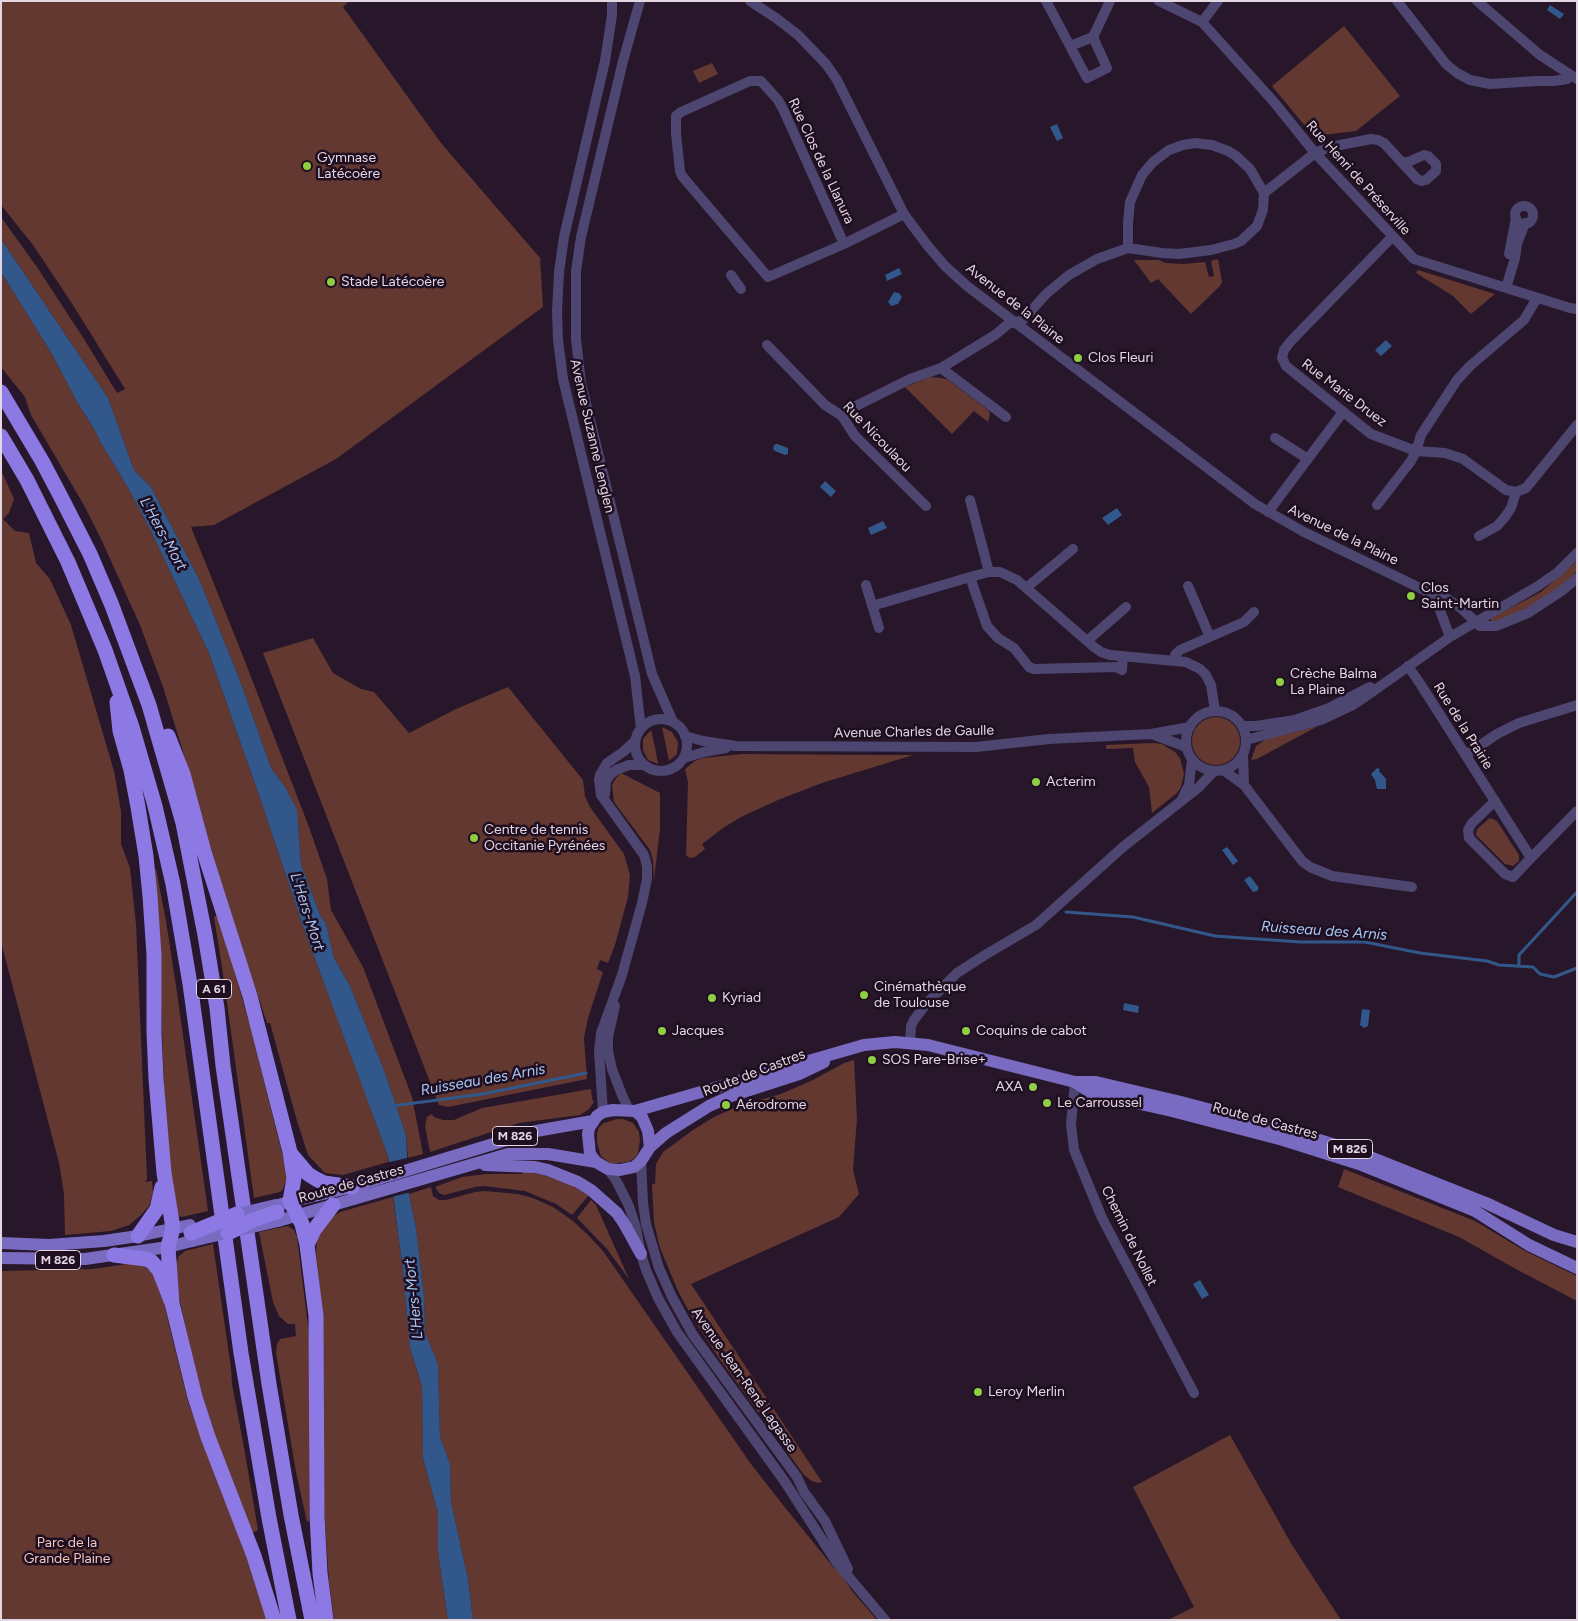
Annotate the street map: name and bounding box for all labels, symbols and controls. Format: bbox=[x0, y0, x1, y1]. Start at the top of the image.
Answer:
street label: Rue Clos de la Llanura bbox=[784, 95, 858, 227]
street label: Rue Henri de Préserville bbox=[1302, 117, 1414, 239]
place label: Gymnase Latécoère bbox=[317, 150, 380, 182]
marker: Gymnase Latécoère bbox=[301, 160, 313, 172]
street label: Avenue de la Plaine bbox=[962, 260, 1068, 348]
place label: Stade Latécoère bbox=[341, 274, 444, 290]
marker: Stade Latécoère bbox=[325, 276, 337, 288]
place label: Clos Fleuri bbox=[1088, 350, 1153, 366]
marker: Clos Fleuri bbox=[1072, 352, 1084, 364]
street label: Rue Marie Druez bbox=[1298, 355, 1390, 431]
street label: Avenue Suzanne Lenglen bbox=[566, 357, 618, 515]
street label: Rue Nicoulaou bbox=[839, 398, 915, 476]
water label: L'Hers-Mort bbox=[135, 494, 191, 574]
street label: Avenue de la Plaine bbox=[1285, 501, 1401, 569]
place label: Clos Saint-Martin bbox=[1421, 580, 1499, 612]
marker: Clos Saint-Martin bbox=[1405, 590, 1417, 602]
place label: Crèche Balma La Plaine bbox=[1290, 666, 1377, 699]
marker: Crèche Balma La Plaine bbox=[1274, 676, 1286, 688]
street label: Rue de la Prairie bbox=[1430, 679, 1496, 773]
street label: Avenue Charles de Gaulle bbox=[834, 722, 994, 742]
place label: Acterim bbox=[1046, 774, 1096, 790]
marker: Acterim bbox=[1030, 776, 1042, 788]
place label: Centre de tennis Occitanie Pyrénées bbox=[484, 822, 605, 854]
marker: Centre de tennis Occitanie Pyrénées bbox=[468, 832, 480, 844]
water label: L'Hers-Mort bbox=[286, 871, 328, 953]
water label: Ruisseau des Arnis bbox=[1260, 918, 1388, 944]
place label: Cinémathèque de Toulouse bbox=[874, 979, 966, 1012]
road number: A 61 bbox=[196, 980, 232, 999]
marker: Cinémathèque de Toulouse bbox=[858, 989, 870, 1001]
place label: Kyriad bbox=[722, 990, 761, 1006]
marker: Kyriad bbox=[706, 992, 718, 1004]
place label: Jacques bbox=[672, 1023, 724, 1039]
place label: Coquins de cabot bbox=[976, 1023, 1087, 1039]
marker: Jacques bbox=[656, 1025, 668, 1037]
marker: Coquins de cabot bbox=[960, 1025, 972, 1037]
street label: Route de Castres bbox=[700, 1046, 808, 1100]
place label: SOS Pare-Brise+ bbox=[882, 1052, 986, 1068]
marker: SOS Pare-Brise+ bbox=[866, 1054, 878, 1066]
water label: Ruisseau des Arnis bbox=[419, 1060, 547, 1100]
place label: AXA bbox=[995, 1079, 1023, 1095]
marker: AXA bbox=[1027, 1081, 1039, 1093]
place label: Le Carroussel bbox=[1057, 1095, 1142, 1111]
place label: Aérodrome bbox=[736, 1097, 807, 1113]
marker: Le Carroussel bbox=[1041, 1097, 1053, 1109]
marker: Aérodrome bbox=[720, 1099, 732, 1111]
street label: Route de Castres bbox=[1211, 1099, 1319, 1143]
road number: M 826 bbox=[492, 1126, 538, 1146]
road number: M 826 bbox=[1328, 1140, 1372, 1158]
street label: Route de Castres bbox=[297, 1161, 405, 1207]
street label: Chemin de Nollet bbox=[1097, 1183, 1161, 1289]
road number: M 826 bbox=[36, 1250, 80, 1270]
water label: L'Hers-Mort bbox=[401, 1258, 427, 1340]
street label: Avenue Jean-René Lagasse bbox=[688, 1305, 800, 1455]
place label: Leroy Merlin bbox=[988, 1384, 1065, 1400]
marker: Leroy Merlin bbox=[972, 1386, 984, 1398]
park label: Parc de la Grande Plaine bbox=[24, 1535, 110, 1568]

